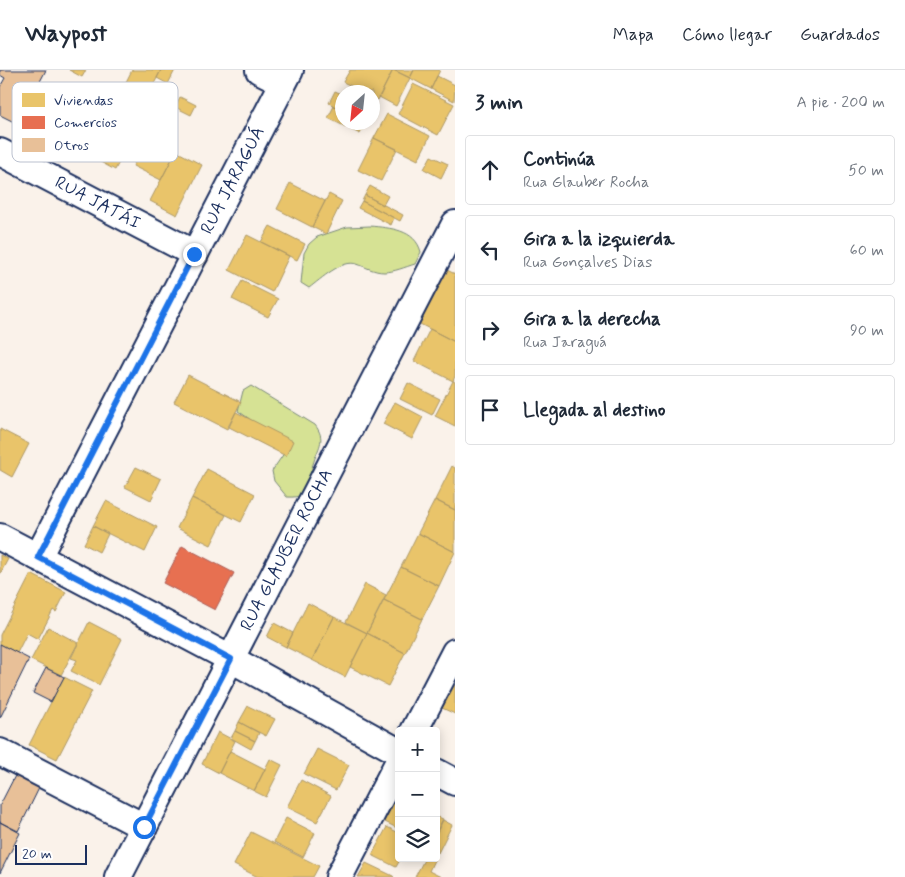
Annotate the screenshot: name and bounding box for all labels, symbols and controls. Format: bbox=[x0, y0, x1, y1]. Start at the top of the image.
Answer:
text: Waypost bbox=[25, 19, 107, 50]
text: Mapa bbox=[613, 23, 654, 47]
text: Cómo llegar bbox=[682, 23, 772, 47]
text: Guardados bbox=[800, 23, 880, 47]
legend bbox=[12, 82, 178, 162]
north arrow bbox=[335, 85, 380, 130]
text: 3 min bbox=[475, 89, 523, 117]
text: Viviendas bbox=[54, 92, 113, 110]
text: A pie · 200 m bbox=[797, 92, 885, 113]
text: Comercios bbox=[54, 114, 117, 132]
street label: RUA JARAGUÁ bbox=[195, 122, 271, 238]
text: Otros bbox=[54, 137, 89, 155]
text: Continúa bbox=[523, 147, 595, 172]
icon: ahead bbox=[476, 156, 504, 184]
text: 50 m bbox=[848, 160, 884, 181]
street label: RUA JATÁI bbox=[51, 171, 144, 235]
text: Rua Glauber Rocha bbox=[523, 172, 649, 193]
text: Gira a la izquierda bbox=[523, 227, 674, 252]
icon: left bbox=[476, 236, 504, 264]
text: 60 m bbox=[850, 240, 884, 261]
route end bbox=[183, 243, 206, 266]
text: Rua Gonçalves Dias bbox=[523, 252, 653, 273]
text: Gira a la derecha bbox=[523, 307, 661, 332]
icon: right bbox=[476, 316, 504, 344]
text: 90 m bbox=[850, 320, 884, 341]
text: Rua Jaraguá bbox=[523, 332, 607, 353]
icon: arrive bbox=[476, 396, 504, 424]
text: Llegada al destino bbox=[523, 398, 665, 423]
street label: RUA GLAUBER ROCHA bbox=[235, 465, 339, 635]
map controls bbox=[395, 727, 440, 862]
button: + bbox=[395, 727, 440, 772]
button: − bbox=[395, 772, 440, 817]
route start bbox=[133, 816, 156, 839]
button: layers bbox=[395, 817, 440, 862]
scale bar bbox=[15, 842, 88, 865]
text: 20 m bbox=[22, 845, 52, 863]

